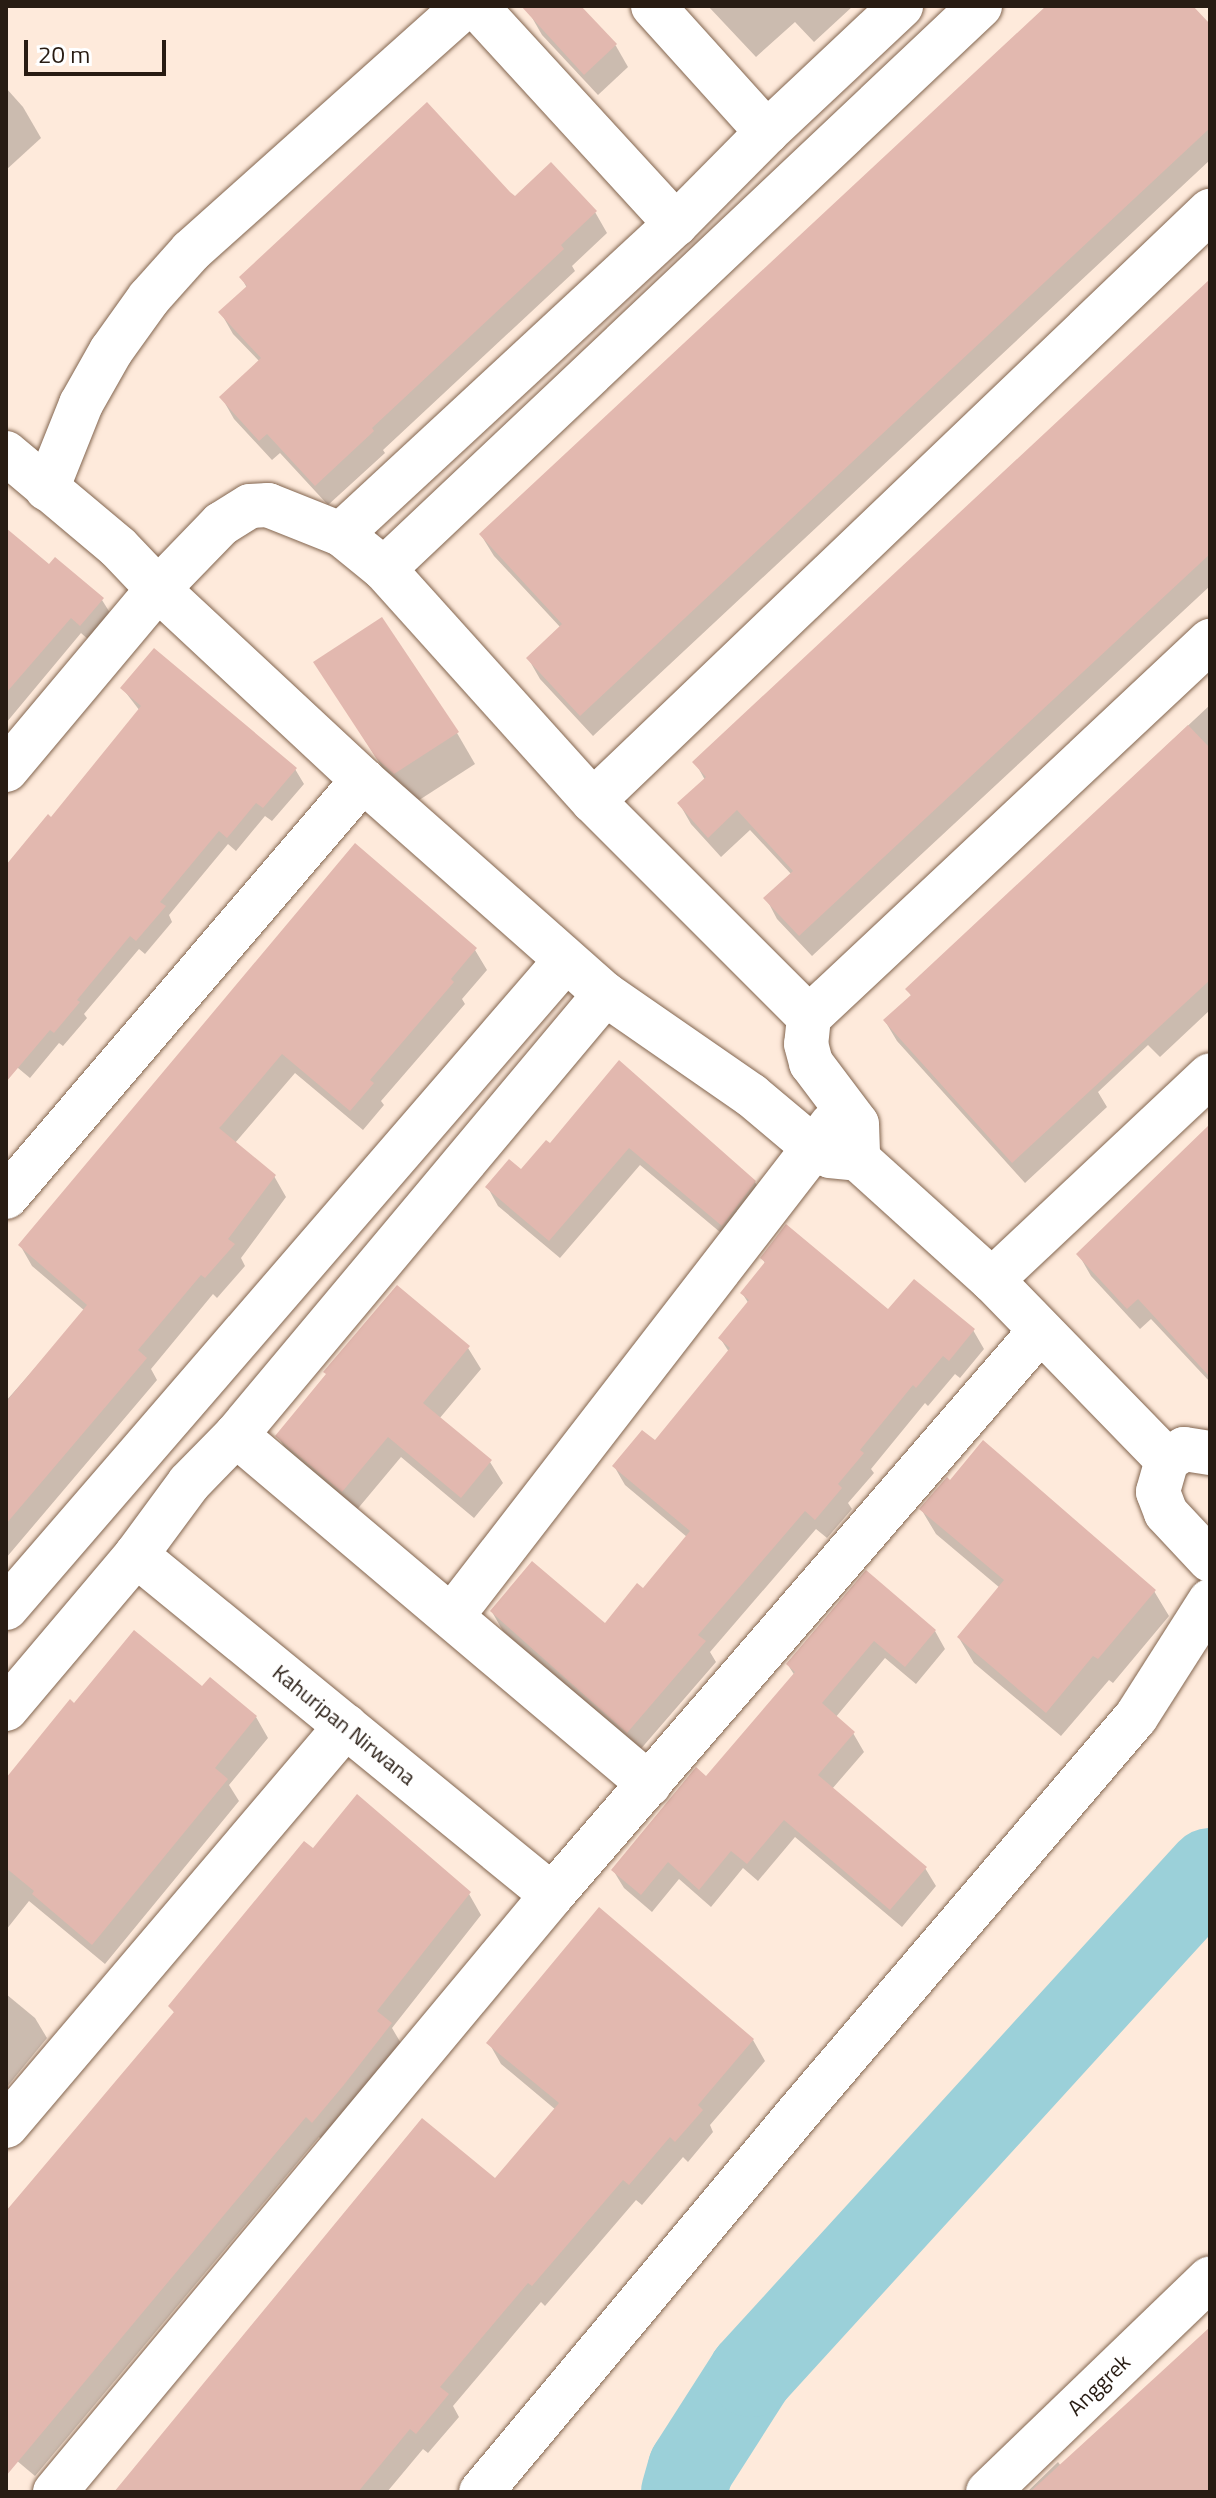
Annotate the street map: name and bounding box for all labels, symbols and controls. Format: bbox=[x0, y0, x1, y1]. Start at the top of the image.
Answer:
scale bar bbox=[28, 24, 170, 74]
text: 20 m bbox=[38, 36, 90, 72]
street label: Kahuripan Nirwana bbox=[267, 1659, 421, 1791]
street label: Anggrek bbox=[1062, 2349, 1136, 2421]

